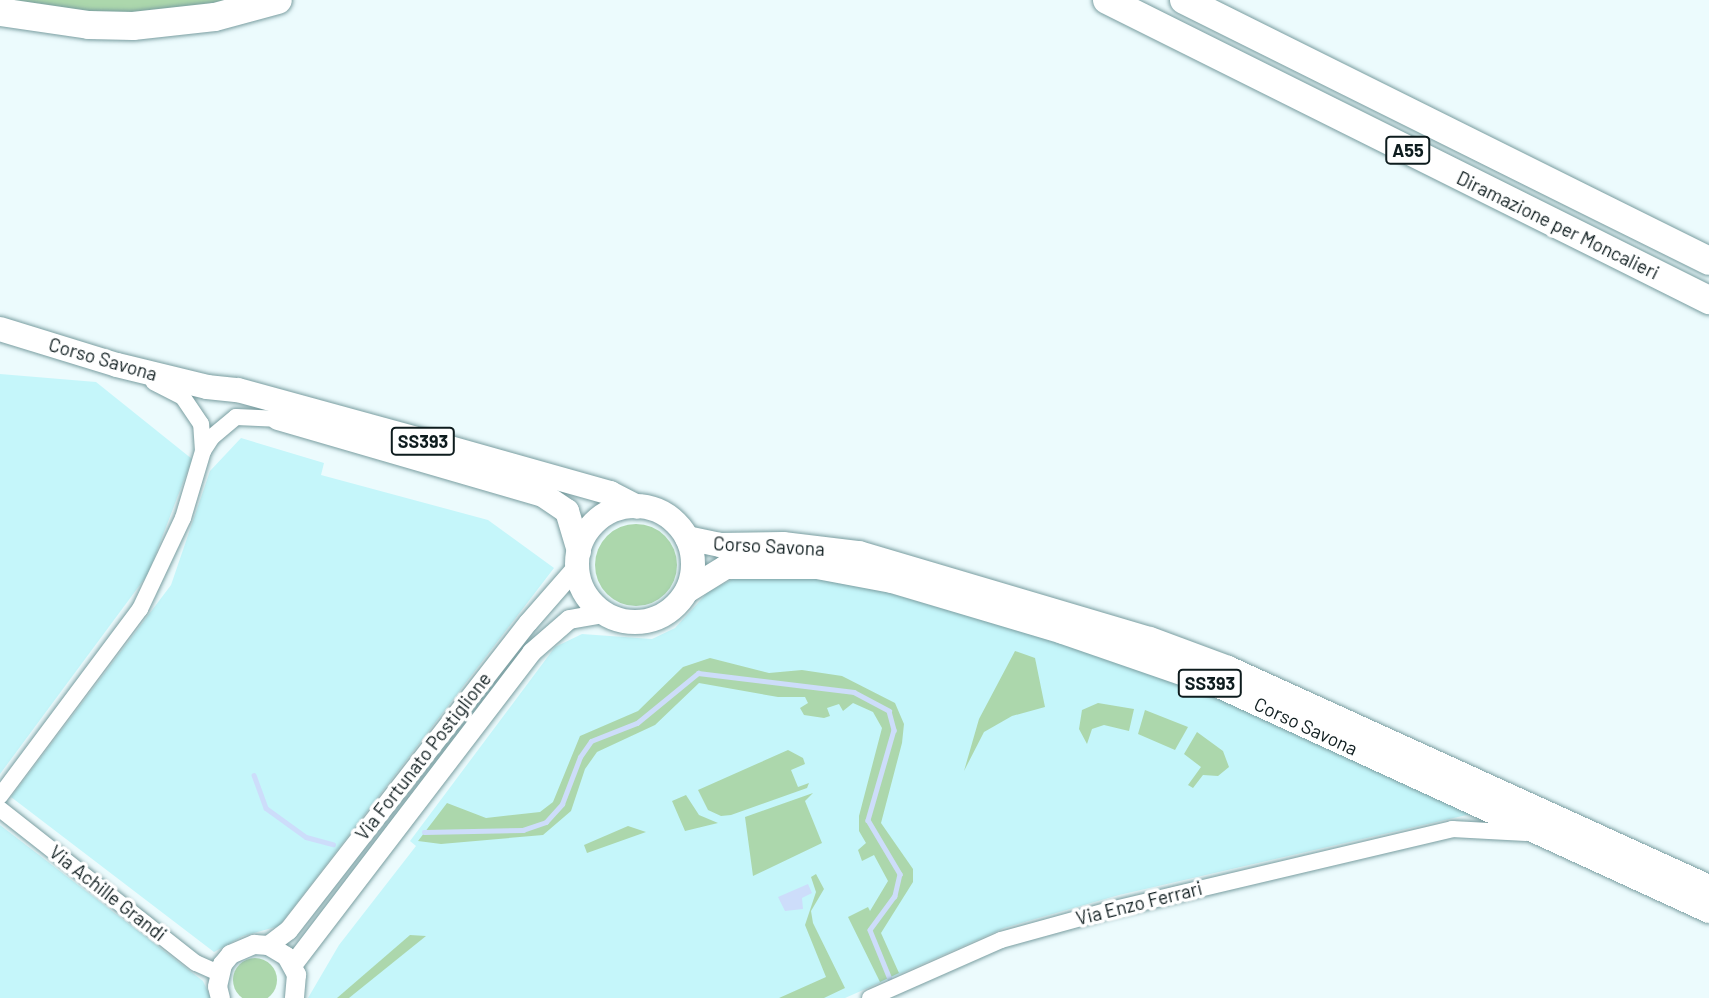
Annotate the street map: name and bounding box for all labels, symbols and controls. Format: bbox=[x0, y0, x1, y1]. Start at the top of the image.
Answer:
road number: A55 bbox=[1385, 135, 1431, 164]
street label: Diramazione per Moncalieri bbox=[1453, 166, 1663, 284]
street label: Corso Savona bbox=[46, 333, 160, 385]
road number: SS393 bbox=[390, 426, 456, 456]
street label: Corso Savona bbox=[713, 532, 825, 560]
street label: Via Fortunato Postiglione bbox=[350, 667, 496, 845]
road number: SS393 bbox=[1177, 668, 1243, 698]
street label: Corso Savona bbox=[1251, 692, 1361, 760]
street label: Via Achille Grandi bbox=[45, 840, 171, 946]
street label: Via Enzo Ferrari bbox=[1074, 876, 1204, 930]

